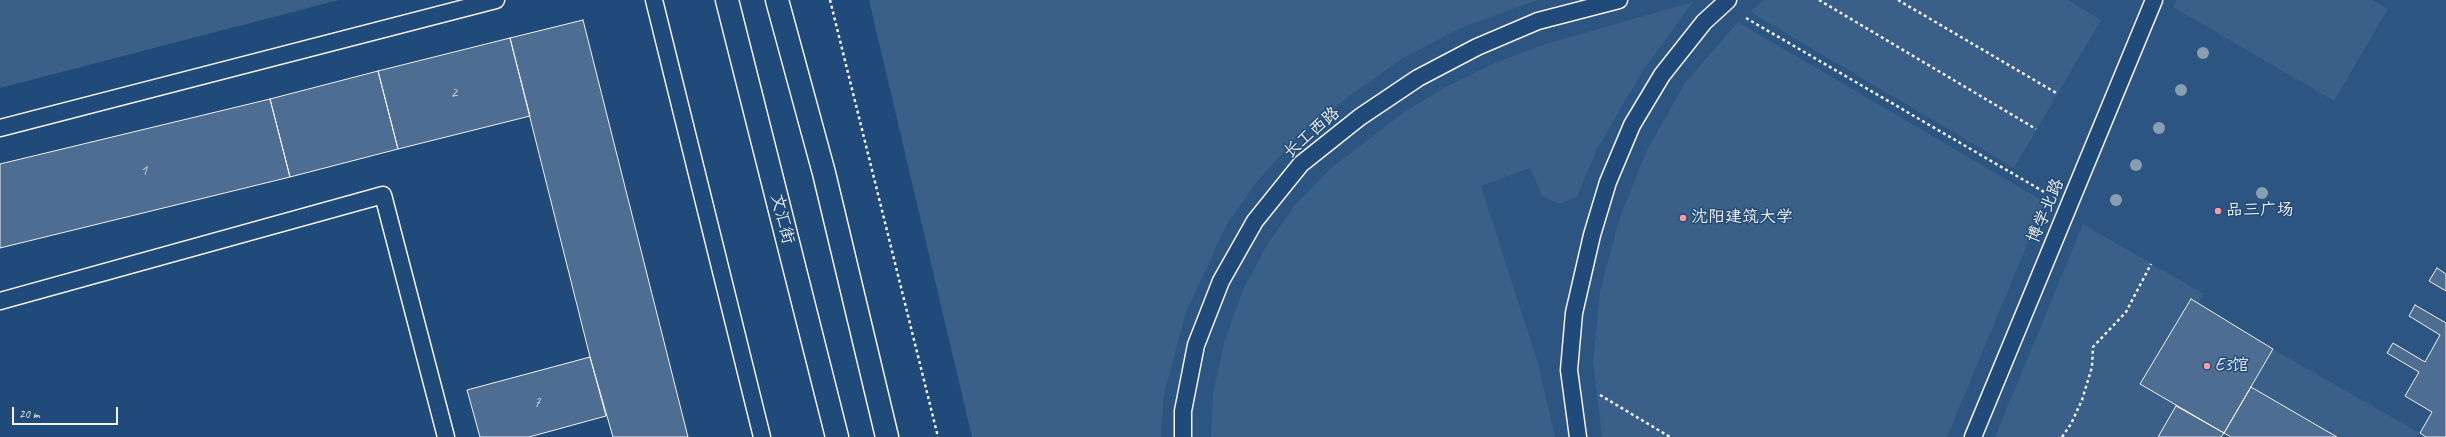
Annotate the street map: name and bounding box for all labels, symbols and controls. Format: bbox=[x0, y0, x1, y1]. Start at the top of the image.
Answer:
house number: 2 bbox=[451, 84, 457, 102]
street label: 长工西路 bbox=[1280, 103, 1344, 163]
house number: 1 bbox=[141, 162, 147, 180]
street label: 博学北路 bbox=[2023, 176, 2069, 246]
street label: 文汇街 bbox=[766, 192, 798, 246]
place label: 品三广场 bbox=[2226, 201, 2294, 221]
marker: 品三广场 bbox=[2213, 206, 2223, 216]
place label: 沈阳建筑大学 bbox=[1691, 208, 1793, 228]
marker: 沈阳建筑大学 bbox=[1678, 213, 1688, 223]
place label: E3馆 bbox=[2215, 356, 2249, 376]
marker: E3馆 bbox=[2202, 361, 2212, 371]
house number: 7 bbox=[534, 394, 540, 412]
scale bar bbox=[14, 399, 120, 425]
text: 20 m bbox=[19, 406, 39, 422]

